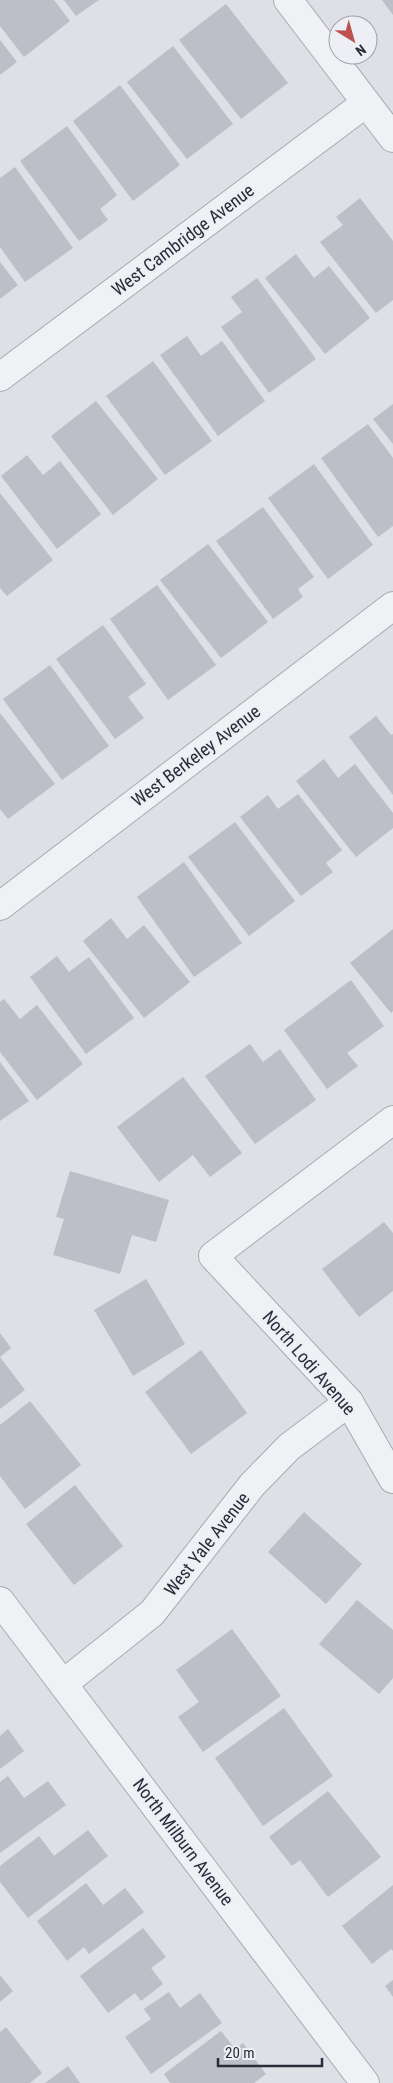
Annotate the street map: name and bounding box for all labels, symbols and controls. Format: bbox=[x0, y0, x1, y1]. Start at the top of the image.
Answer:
north arrow bbox=[328, 15, 378, 65]
text: N bbox=[353, 41, 369, 59]
street label: West Cambridge Avenue bbox=[107, 179, 258, 300]
street label: West Berkeley Avenue bbox=[127, 700, 264, 811]
street label: North Lodi Avenue bbox=[259, 1306, 360, 1419]
street label: West Yale Avenue bbox=[160, 1488, 254, 1600]
street label: North Milburn Avenue bbox=[129, 1774, 238, 1909]
scale bar bbox=[218, 2036, 322, 2068]
text: 20 m bbox=[225, 2044, 255, 2062]

